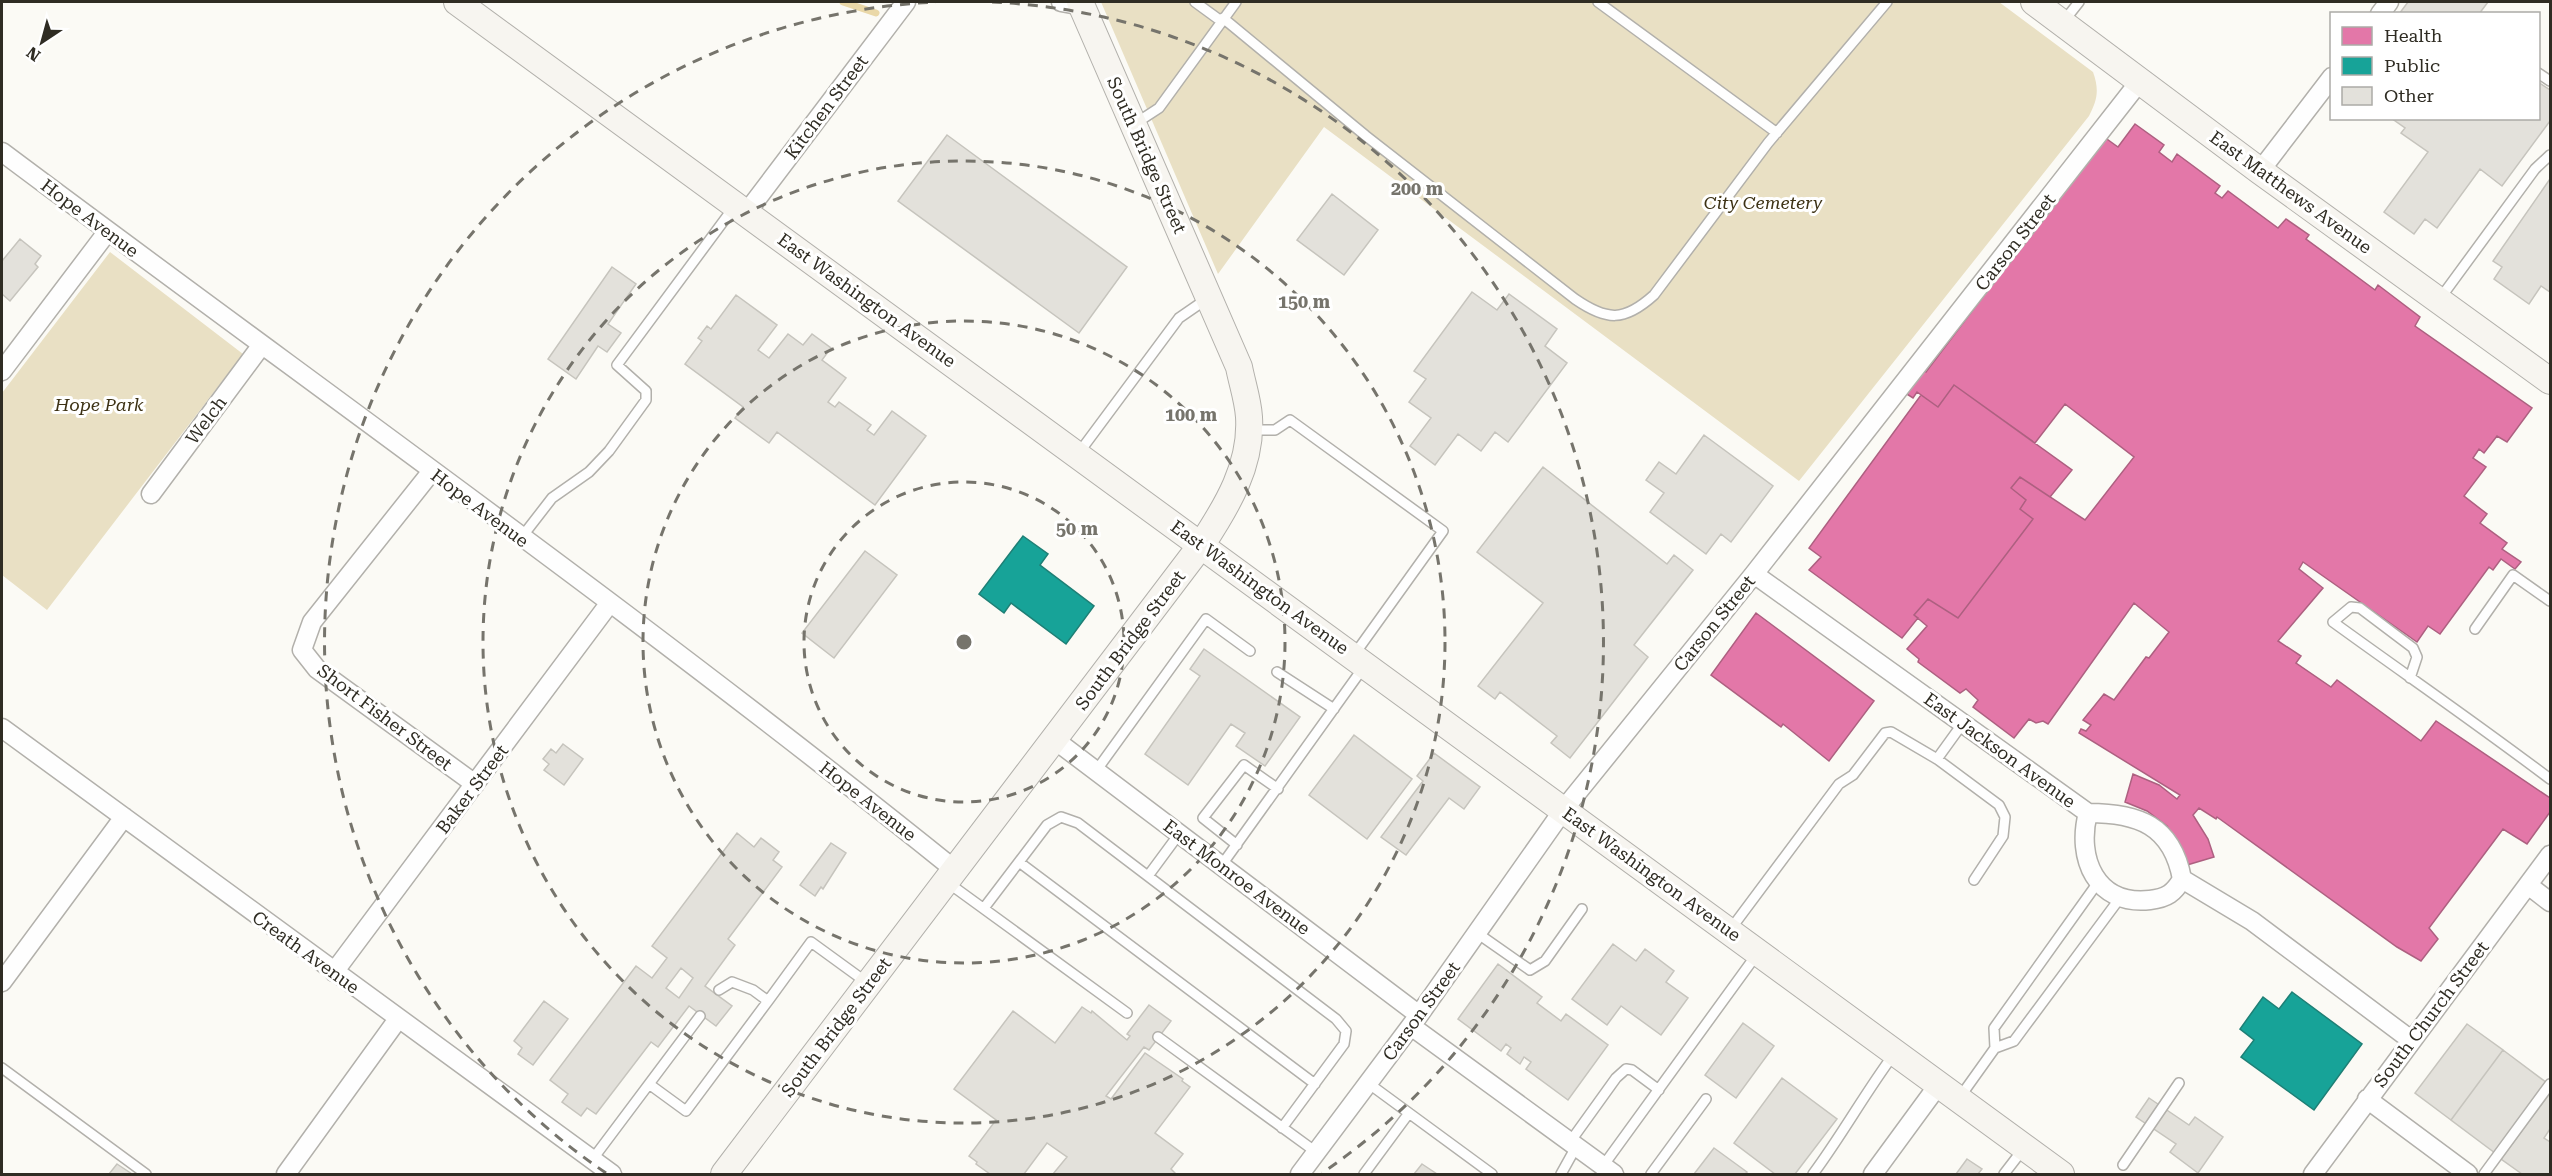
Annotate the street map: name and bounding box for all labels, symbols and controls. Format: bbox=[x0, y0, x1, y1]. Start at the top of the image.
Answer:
north arrow bbox=[12, 12, 72, 72]
legend bbox=[2330, 12, 2540, 120]
text: Health bbox=[2384, 25, 2443, 46]
text: N bbox=[23, 42, 44, 65]
street label: Kitchen Street bbox=[780, 51, 872, 163]
text: Public bbox=[2384, 55, 2440, 76]
street label: South Bridge Street bbox=[1103, 73, 1191, 237]
text: Other bbox=[2384, 85, 2434, 106]
street label: East Matthews Avenue bbox=[2206, 126, 2376, 258]
street label: Hope Avenue bbox=[37, 175, 143, 262]
text: 200 m bbox=[1391, 178, 1444, 199]
street label: Carson Street bbox=[1971, 189, 2060, 295]
park label: City Cemetery bbox=[1704, 192, 1823, 213]
street label: East Washington Avenue bbox=[774, 228, 960, 372]
text: 150 m bbox=[1278, 291, 1331, 312]
street label: Welch bbox=[181, 392, 231, 448]
park label: Hope Park bbox=[53, 394, 144, 415]
text: 100 m bbox=[1165, 404, 1218, 425]
street label: Hope Avenue bbox=[427, 465, 533, 552]
street label: East Washington Avenue bbox=[1167, 515, 1353, 659]
text: 50 m bbox=[1056, 518, 1099, 539]
street label: South Bridge Street bbox=[1071, 566, 1189, 714]
street label: Carson Street bbox=[1669, 571, 1759, 675]
centre of rings bbox=[954, 632, 974, 652]
street label: Short Fisher Street bbox=[314, 660, 457, 775]
street label: East Jackson Avenue bbox=[1920, 688, 2080, 812]
street label: Baker Street bbox=[432, 740, 512, 838]
street label: Hope Avenue bbox=[816, 757, 920, 845]
street label: East Washington Avenue bbox=[1559, 802, 1745, 946]
street label: East Monroe Avenue bbox=[1160, 815, 1315, 939]
street label: Creath Avenue bbox=[248, 906, 364, 998]
street label: South Church Street bbox=[2369, 937, 2493, 1091]
street label: South Bridge Street bbox=[777, 953, 895, 1101]
street label: Carson Street bbox=[1378, 957, 1464, 1065]

